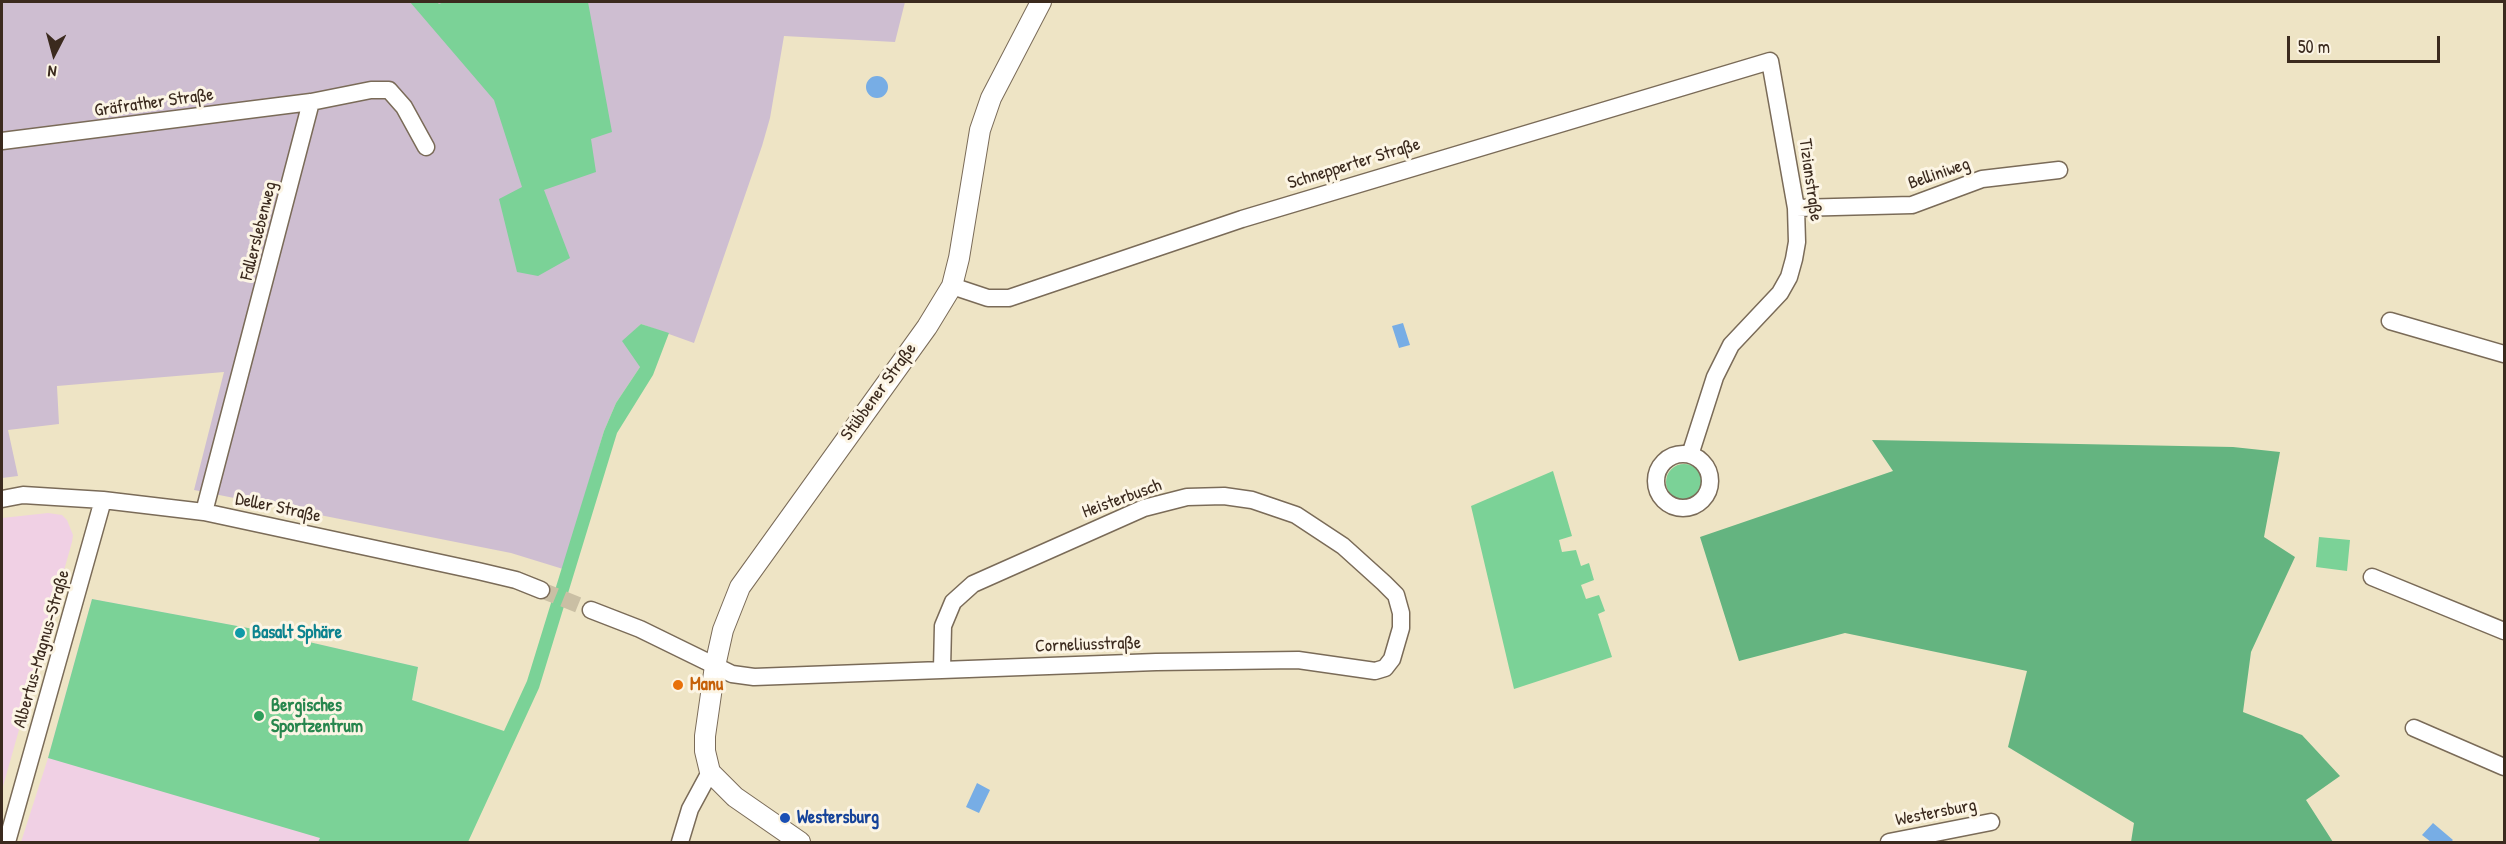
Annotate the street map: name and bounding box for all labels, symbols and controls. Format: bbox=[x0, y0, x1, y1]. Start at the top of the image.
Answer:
north arrow bbox=[24, 24, 84, 84]
scale bar bbox=[2290, 24, 2443, 62]
text: 50 m bbox=[2298, 34, 2330, 59]
text: N bbox=[47, 61, 58, 83]
street label: Gräfrather Straße bbox=[93, 84, 215, 122]
street label: Schnepperter Straße bbox=[1285, 134, 1423, 194]
street label: Tizianstraße bbox=[1794, 137, 1826, 223]
street label: Belliniweg bbox=[1905, 153, 1973, 195]
street label: Fallerslebenweg bbox=[236, 180, 282, 282]
street label: Stübbener Straße bbox=[836, 339, 922, 445]
street label: Heisterbusch bbox=[1079, 475, 1165, 523]
street label: Deller Straße bbox=[233, 488, 323, 528]
street label: Albertus-Magnus-Straße bbox=[9, 568, 75, 730]
place label: Basalt Sphäre bbox=[252, 622, 342, 644]
marker: Basalt Sphäre bbox=[233, 626, 247, 640]
street label: Corneliusstraße bbox=[1035, 632, 1141, 658]
place label: Manu bbox=[690, 674, 723, 696]
marker: Manu bbox=[671, 678, 685, 692]
place label: Bergisches Sportzentrum bbox=[271, 695, 363, 738]
marker: Bergisches Sportzentrum bbox=[252, 709, 266, 723]
street label: Westersburg bbox=[1894, 795, 1978, 831]
place label: Westersburg bbox=[797, 807, 879, 829]
marker: Westersburg bbox=[778, 811, 792, 825]

